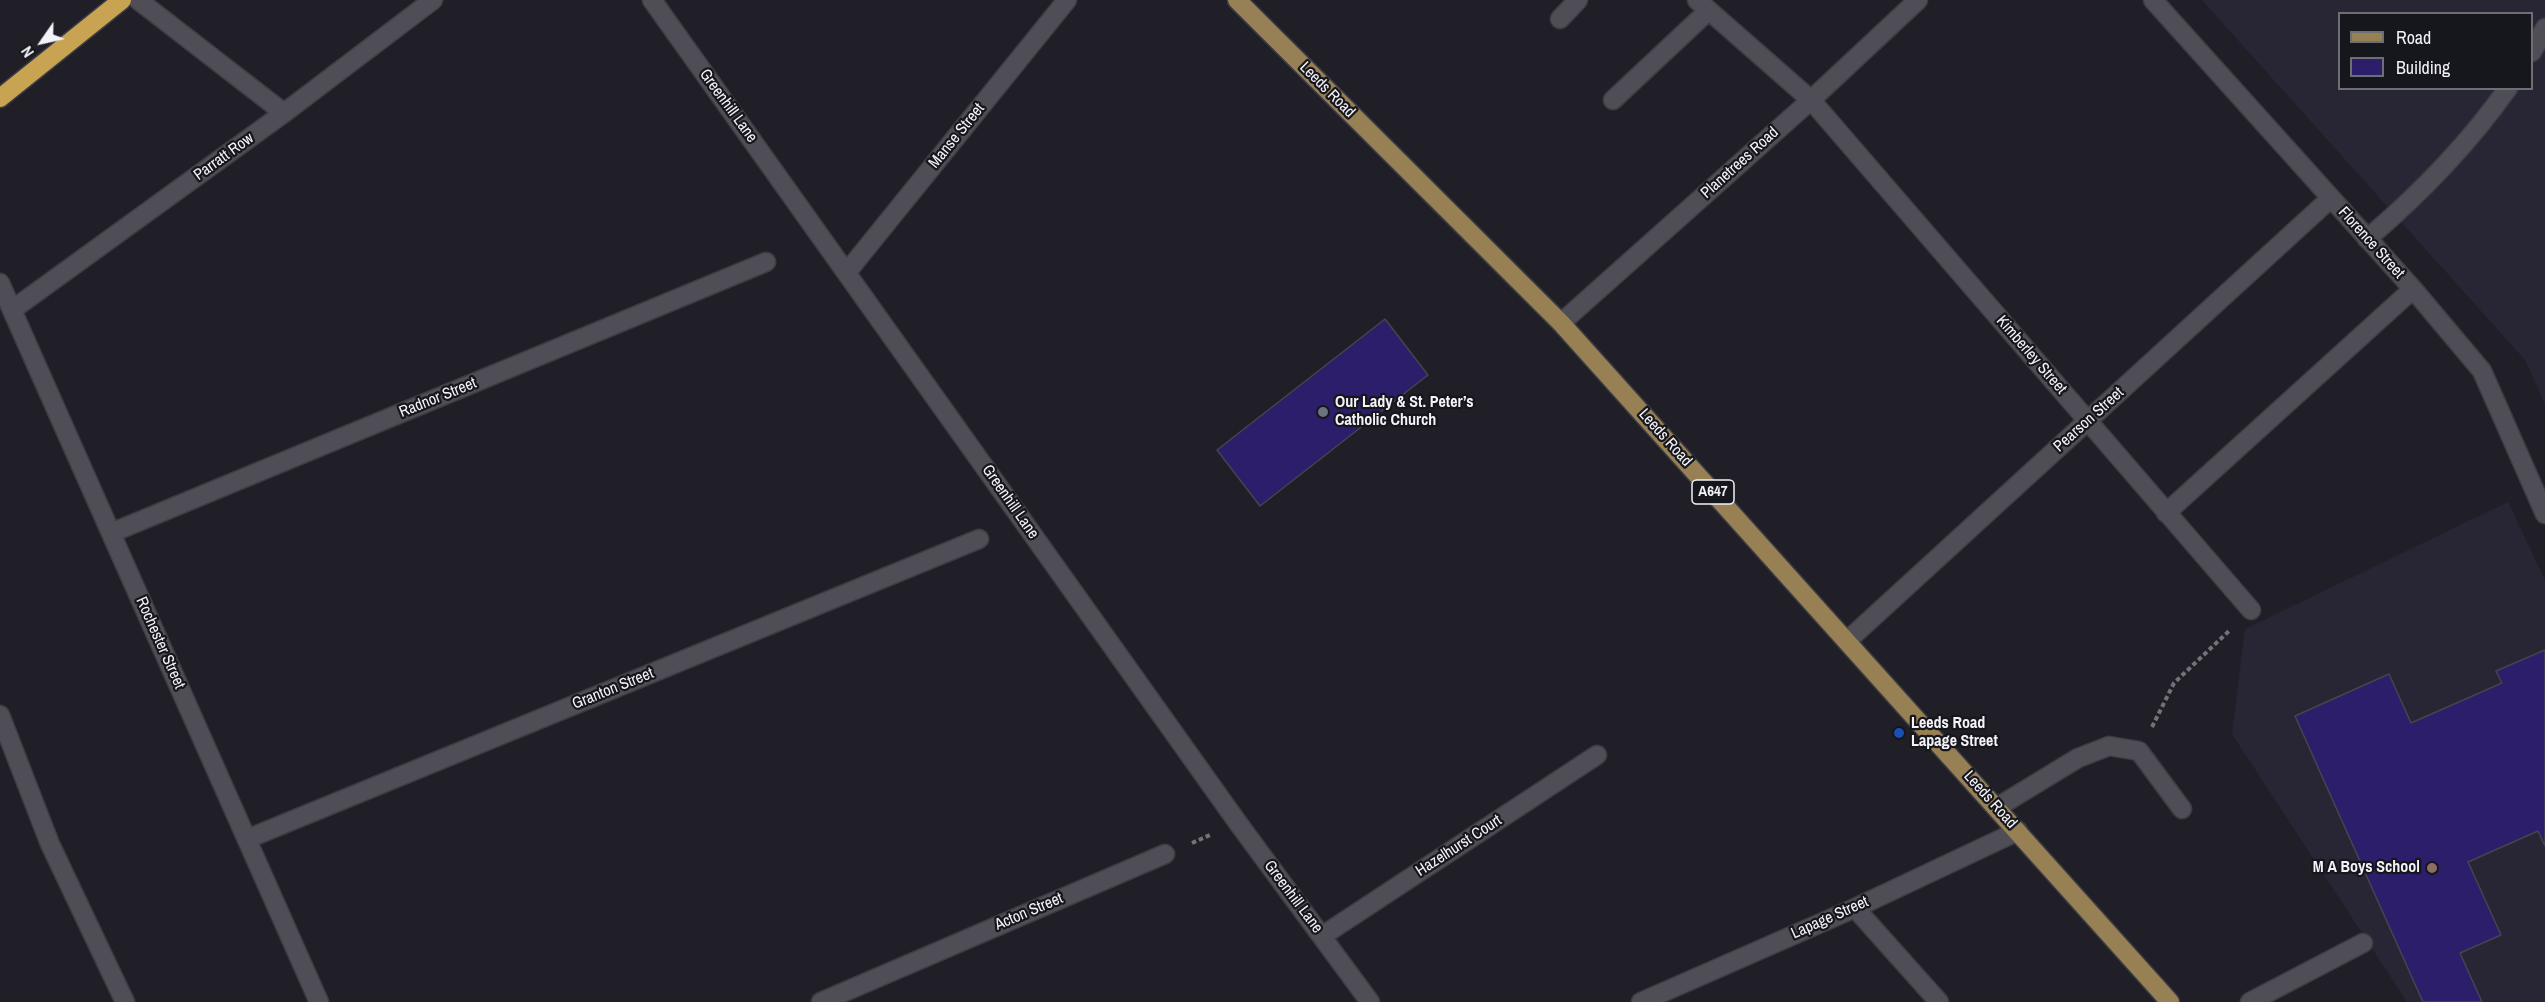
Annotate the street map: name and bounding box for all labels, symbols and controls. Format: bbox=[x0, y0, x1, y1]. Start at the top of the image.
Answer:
north arrow bbox=[12, 12, 72, 72]
legend bbox=[2338, 12, 2533, 90]
text: Road bbox=[2396, 25, 2431, 50]
text: N bbox=[15, 42, 39, 62]
text: Building bbox=[2396, 55, 2450, 80]
street label: Leeds Road bbox=[1295, 58, 1359, 122]
street label: Greenhill Lane bbox=[695, 66, 761, 146]
street label: Manse Street bbox=[925, 100, 989, 172]
street label: Planetrees Road bbox=[1697, 123, 1783, 203]
street label: Parratt Row bbox=[190, 129, 258, 185]
street label: Florence Street bbox=[2334, 203, 2408, 283]
street label: Kimberley Street bbox=[1992, 312, 2070, 398]
street label: Radnor Street bbox=[397, 374, 479, 422]
street label: Pearson Street bbox=[2050, 384, 2128, 456]
place label: Our Lady & St. Peter’s Catholic Church bbox=[1335, 393, 1474, 431]
marker: Our Lady & St. Peter’s Catholic Church bbox=[1316, 405, 1330, 419]
street label: Leeds Road bbox=[1634, 405, 1696, 471]
street label: Greenhill Lane bbox=[977, 461, 1043, 543]
road number: A647 bbox=[1692, 480, 1734, 504]
street label: Rochester Street bbox=[131, 594, 189, 692]
street label: Granton Street bbox=[570, 664, 656, 714]
place label: Leeds Road Lapage Street bbox=[1911, 714, 1998, 752]
marker: Leeds Road Lapage Street bbox=[1892, 726, 1906, 740]
street label: Leeds Road bbox=[1959, 767, 2021, 833]
street label: Hazelhurst Court bbox=[1412, 811, 1506, 881]
street label: Greenhill Lane bbox=[1259, 857, 1327, 937]
place label: M A Boys School bbox=[2313, 858, 2420, 878]
marker: M A Boys School bbox=[2425, 861, 2439, 875]
street label: Acton Street bbox=[992, 889, 1066, 935]
street label: Lapage Street bbox=[1788, 892, 1872, 944]

